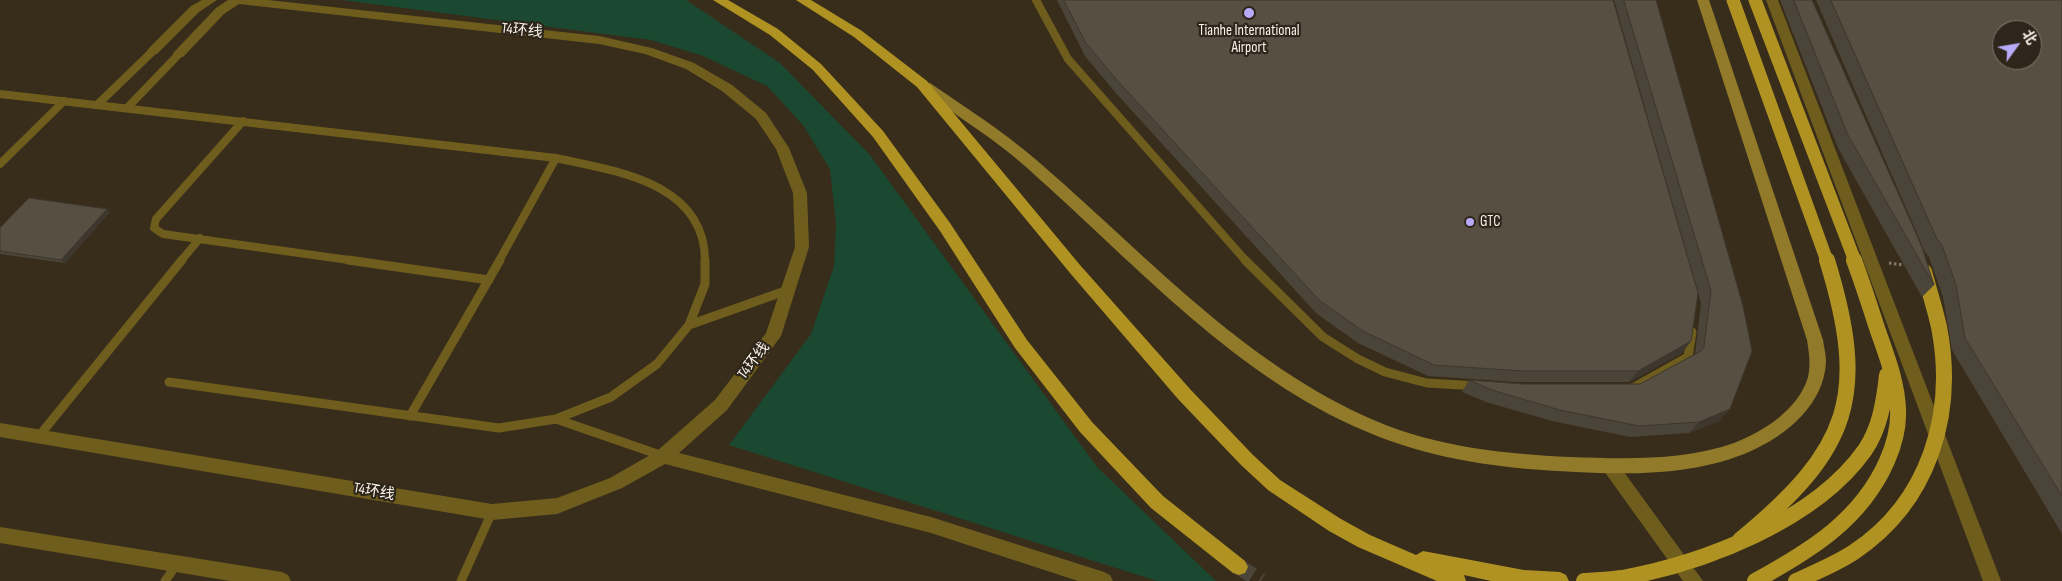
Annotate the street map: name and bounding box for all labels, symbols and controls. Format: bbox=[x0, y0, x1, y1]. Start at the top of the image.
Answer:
marker: Tianhe International Airport bbox=[1242, 6, 1256, 20]
street label: T4环线 bbox=[500, 20, 544, 42]
north arrow bbox=[1992, 20, 2042, 70]
place label: Tianhe International Airport bbox=[1198, 22, 1300, 57]
text: 北 bbox=[2018, 27, 2040, 48]
place label: GTC bbox=[1480, 213, 1500, 231]
marker: GTC bbox=[1464, 216, 1476, 228]
street label: T4环线 bbox=[734, 339, 774, 383]
street label: T4环线 bbox=[352, 480, 396, 504]

